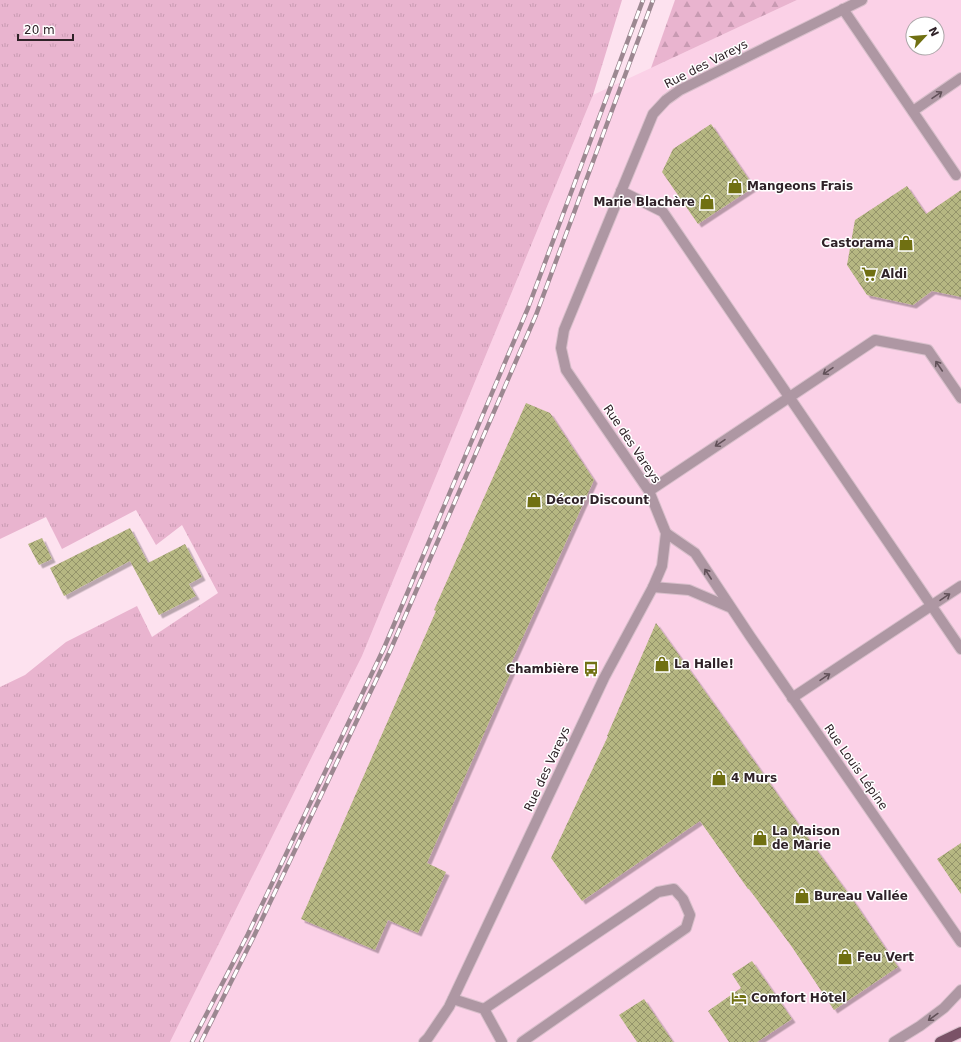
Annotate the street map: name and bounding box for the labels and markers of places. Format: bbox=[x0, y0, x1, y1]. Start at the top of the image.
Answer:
shop icon: Mangeons Frais bbox=[726, 177, 744, 195]
place label: Mangeons Frais bbox=[747, 179, 853, 193]
shop icon: Marie Blachère bbox=[698, 193, 716, 211]
place label: Marie Blachère bbox=[593, 195, 695, 209]
shop icon: Castorama bbox=[897, 234, 915, 252]
place label: Castorama bbox=[821, 236, 894, 250]
supermarket icon: Aldi bbox=[860, 265, 878, 283]
place label: Aldi bbox=[881, 267, 907, 281]
shop icon: Décor Discount bbox=[525, 491, 543, 509]
place label: Décor Discount bbox=[546, 493, 649, 507]
shop icon: La Halle! bbox=[653, 655, 671, 673]
place label: La Halle! bbox=[674, 657, 734, 671]
bus stop icon: Chambière bbox=[582, 660, 600, 678]
place label: Chambière bbox=[506, 662, 579, 676]
shop icon: 4 Murs bbox=[710, 769, 728, 787]
place label: 4 Murs bbox=[731, 771, 777, 785]
place label: La Maison de Marie bbox=[772, 824, 840, 852]
shop icon: La Maison de Marie bbox=[751, 829, 769, 847]
shop icon: Bureau Vallée bbox=[793, 887, 811, 905]
place label: Bureau Vallée bbox=[814, 889, 908, 903]
shop icon: Feu Vert bbox=[836, 948, 854, 966]
place label: Feu Vert bbox=[857, 950, 914, 964]
hotel icon: Comfort Hôtel bbox=[730, 989, 748, 1007]
place label: Comfort Hôtel bbox=[751, 991, 846, 1005]

